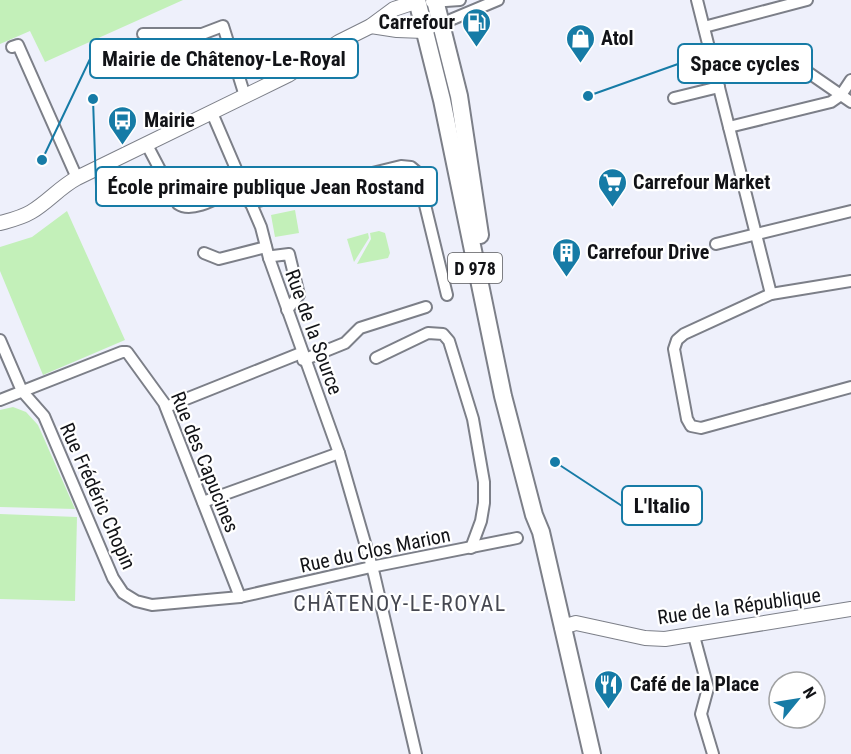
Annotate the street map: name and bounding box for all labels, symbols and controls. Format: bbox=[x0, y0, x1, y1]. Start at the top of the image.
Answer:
fuel station icon: Carrefour bbox=[460, 6, 492, 48]
place label: Carrefour bbox=[379, 10, 455, 34]
shop icon: Atol bbox=[564, 22, 596, 64]
place label: Atol bbox=[601, 26, 634, 50]
callout: Mairie de Châtenoy-Le-Royal bbox=[90, 39, 358, 78]
callout: Space cycles bbox=[678, 44, 812, 83]
text: Mairie de Châtenoy-Le-Royal bbox=[102, 47, 346, 71]
text: Space cycles bbox=[690, 52, 800, 76]
bus stop icon: Mairie bbox=[107, 104, 139, 146]
place label: Mairie bbox=[144, 108, 195, 132]
supermarket icon: Carrefour Market bbox=[596, 166, 628, 208]
callout: École primaire publique Jean Rostand bbox=[96, 167, 437, 206]
place label: Carrefour Market bbox=[633, 170, 770, 194]
text: École primaire publique Jean Rostand bbox=[108, 175, 424, 199]
building icon: Carrefour Drive bbox=[550, 236, 582, 278]
place label: Carrefour Drive bbox=[587, 240, 709, 264]
road number: D 978 bbox=[448, 253, 502, 283]
street label: Rue de la Source bbox=[280, 266, 348, 398]
street label: Rue des Capucines bbox=[166, 388, 244, 536]
street label: Rue Frédéric Chopin bbox=[55, 419, 141, 573]
callout: L'Italio bbox=[622, 486, 702, 525]
text: L'Italio bbox=[634, 494, 690, 518]
street label: Rue du Clos Marion bbox=[298, 522, 452, 578]
street label: Rue de la République bbox=[656, 583, 822, 629]
district label: CHÂTENOY-LE-ROYAL bbox=[293, 591, 507, 616]
restaurant icon: Café de la Place bbox=[593, 668, 625, 710]
north arrow bbox=[767, 670, 827, 730]
place label: Café de la Place bbox=[630, 672, 759, 696]
text: N bbox=[799, 684, 820, 702]

